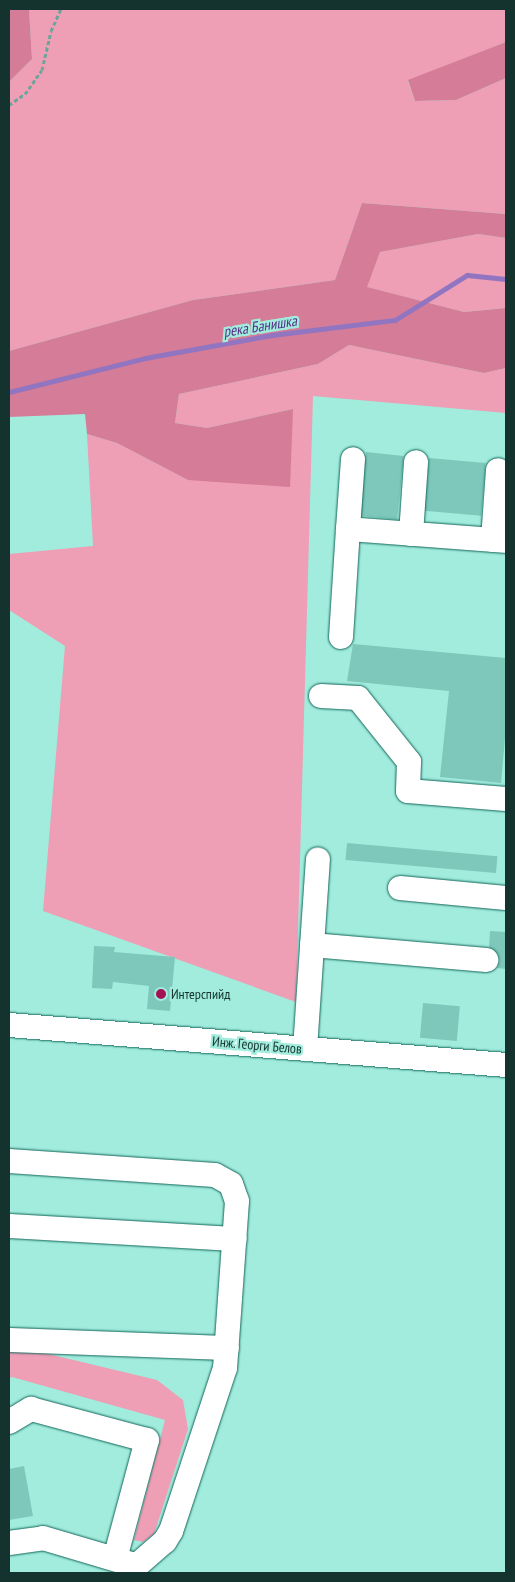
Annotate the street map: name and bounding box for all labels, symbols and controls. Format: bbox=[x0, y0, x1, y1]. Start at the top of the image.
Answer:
water label: река Банишка bbox=[222, 311, 298, 341]
place label: Интерспийд bbox=[171, 986, 230, 1002]
marker: Интерспийд bbox=[155, 988, 167, 1000]
street label: Инж. Георги Белов bbox=[211, 1033, 303, 1057]

